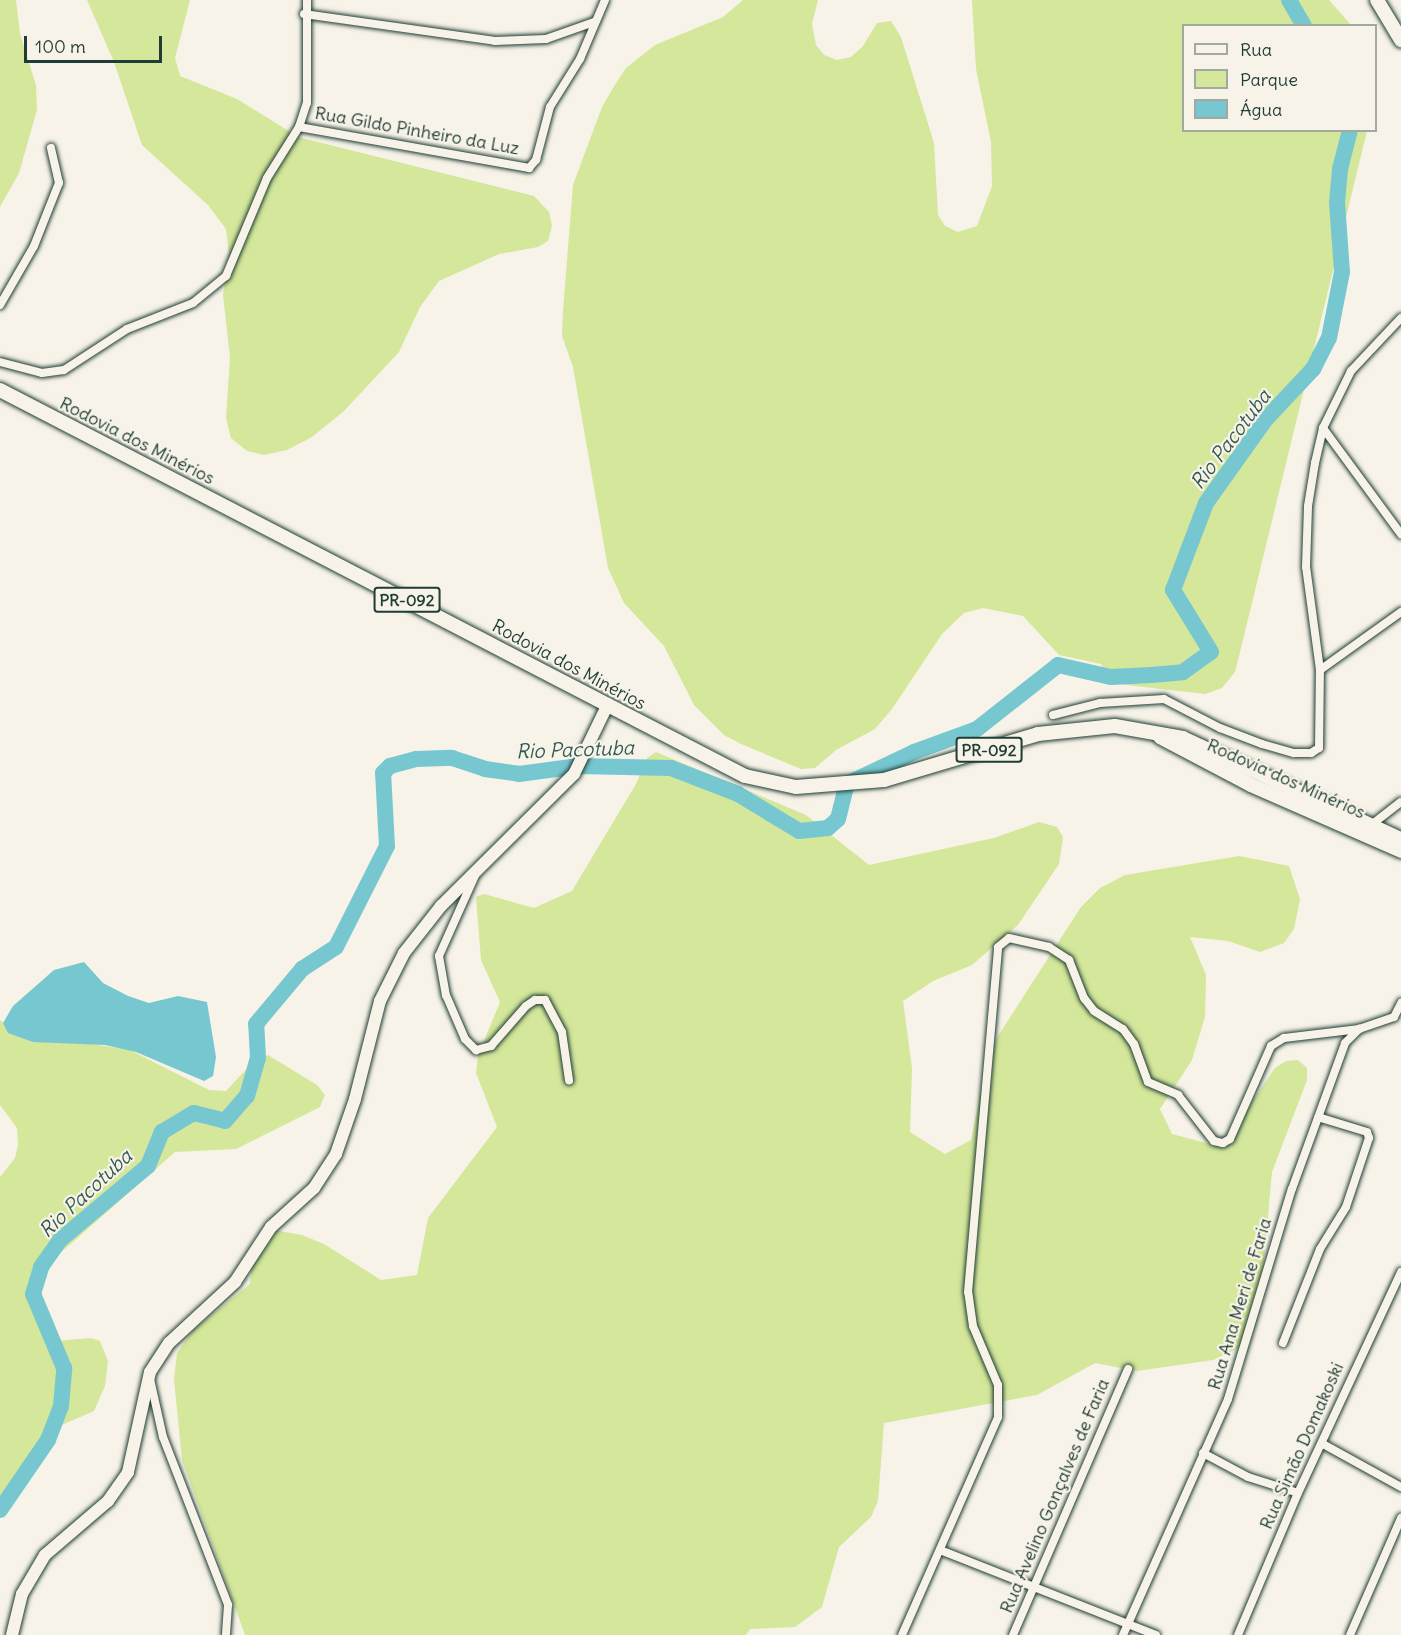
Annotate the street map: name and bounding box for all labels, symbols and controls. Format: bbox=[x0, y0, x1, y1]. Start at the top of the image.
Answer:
scale bar bbox=[27, 24, 165, 62]
legend bbox=[1182, 24, 1377, 132]
text: 100 m bbox=[35, 35, 86, 58]
text: Rua bbox=[1240, 38, 1272, 61]
text: Parque bbox=[1240, 68, 1298, 91]
text: Água bbox=[1240, 98, 1282, 121]
street label: Rua Gildo Pinheiro da Luz bbox=[313, 102, 521, 160]
water label: Rio Pacotuba bbox=[1185, 385, 1275, 493]
street label: Rodovia dos Minérios bbox=[56, 393, 218, 489]
road number: PR-092 bbox=[372, 587, 442, 613]
street label: Rodovia dos Minérios bbox=[488, 615, 650, 715]
street label: Rodovia dos Minérios bbox=[1204, 734, 1368, 824]
water label: Rio Pacotuba bbox=[516, 735, 634, 763]
road number: PR-092 bbox=[954, 737, 1024, 763]
water label: Rio Pacotuba bbox=[34, 1144, 136, 1242]
street label: Rua Ana Meri de Faria bbox=[1204, 1216, 1276, 1392]
street label: Rua Simão Domakoski bbox=[1255, 1359, 1349, 1533]
street label: Rua Avelino Gonçalves de Faria bbox=[996, 1376, 1114, 1616]

